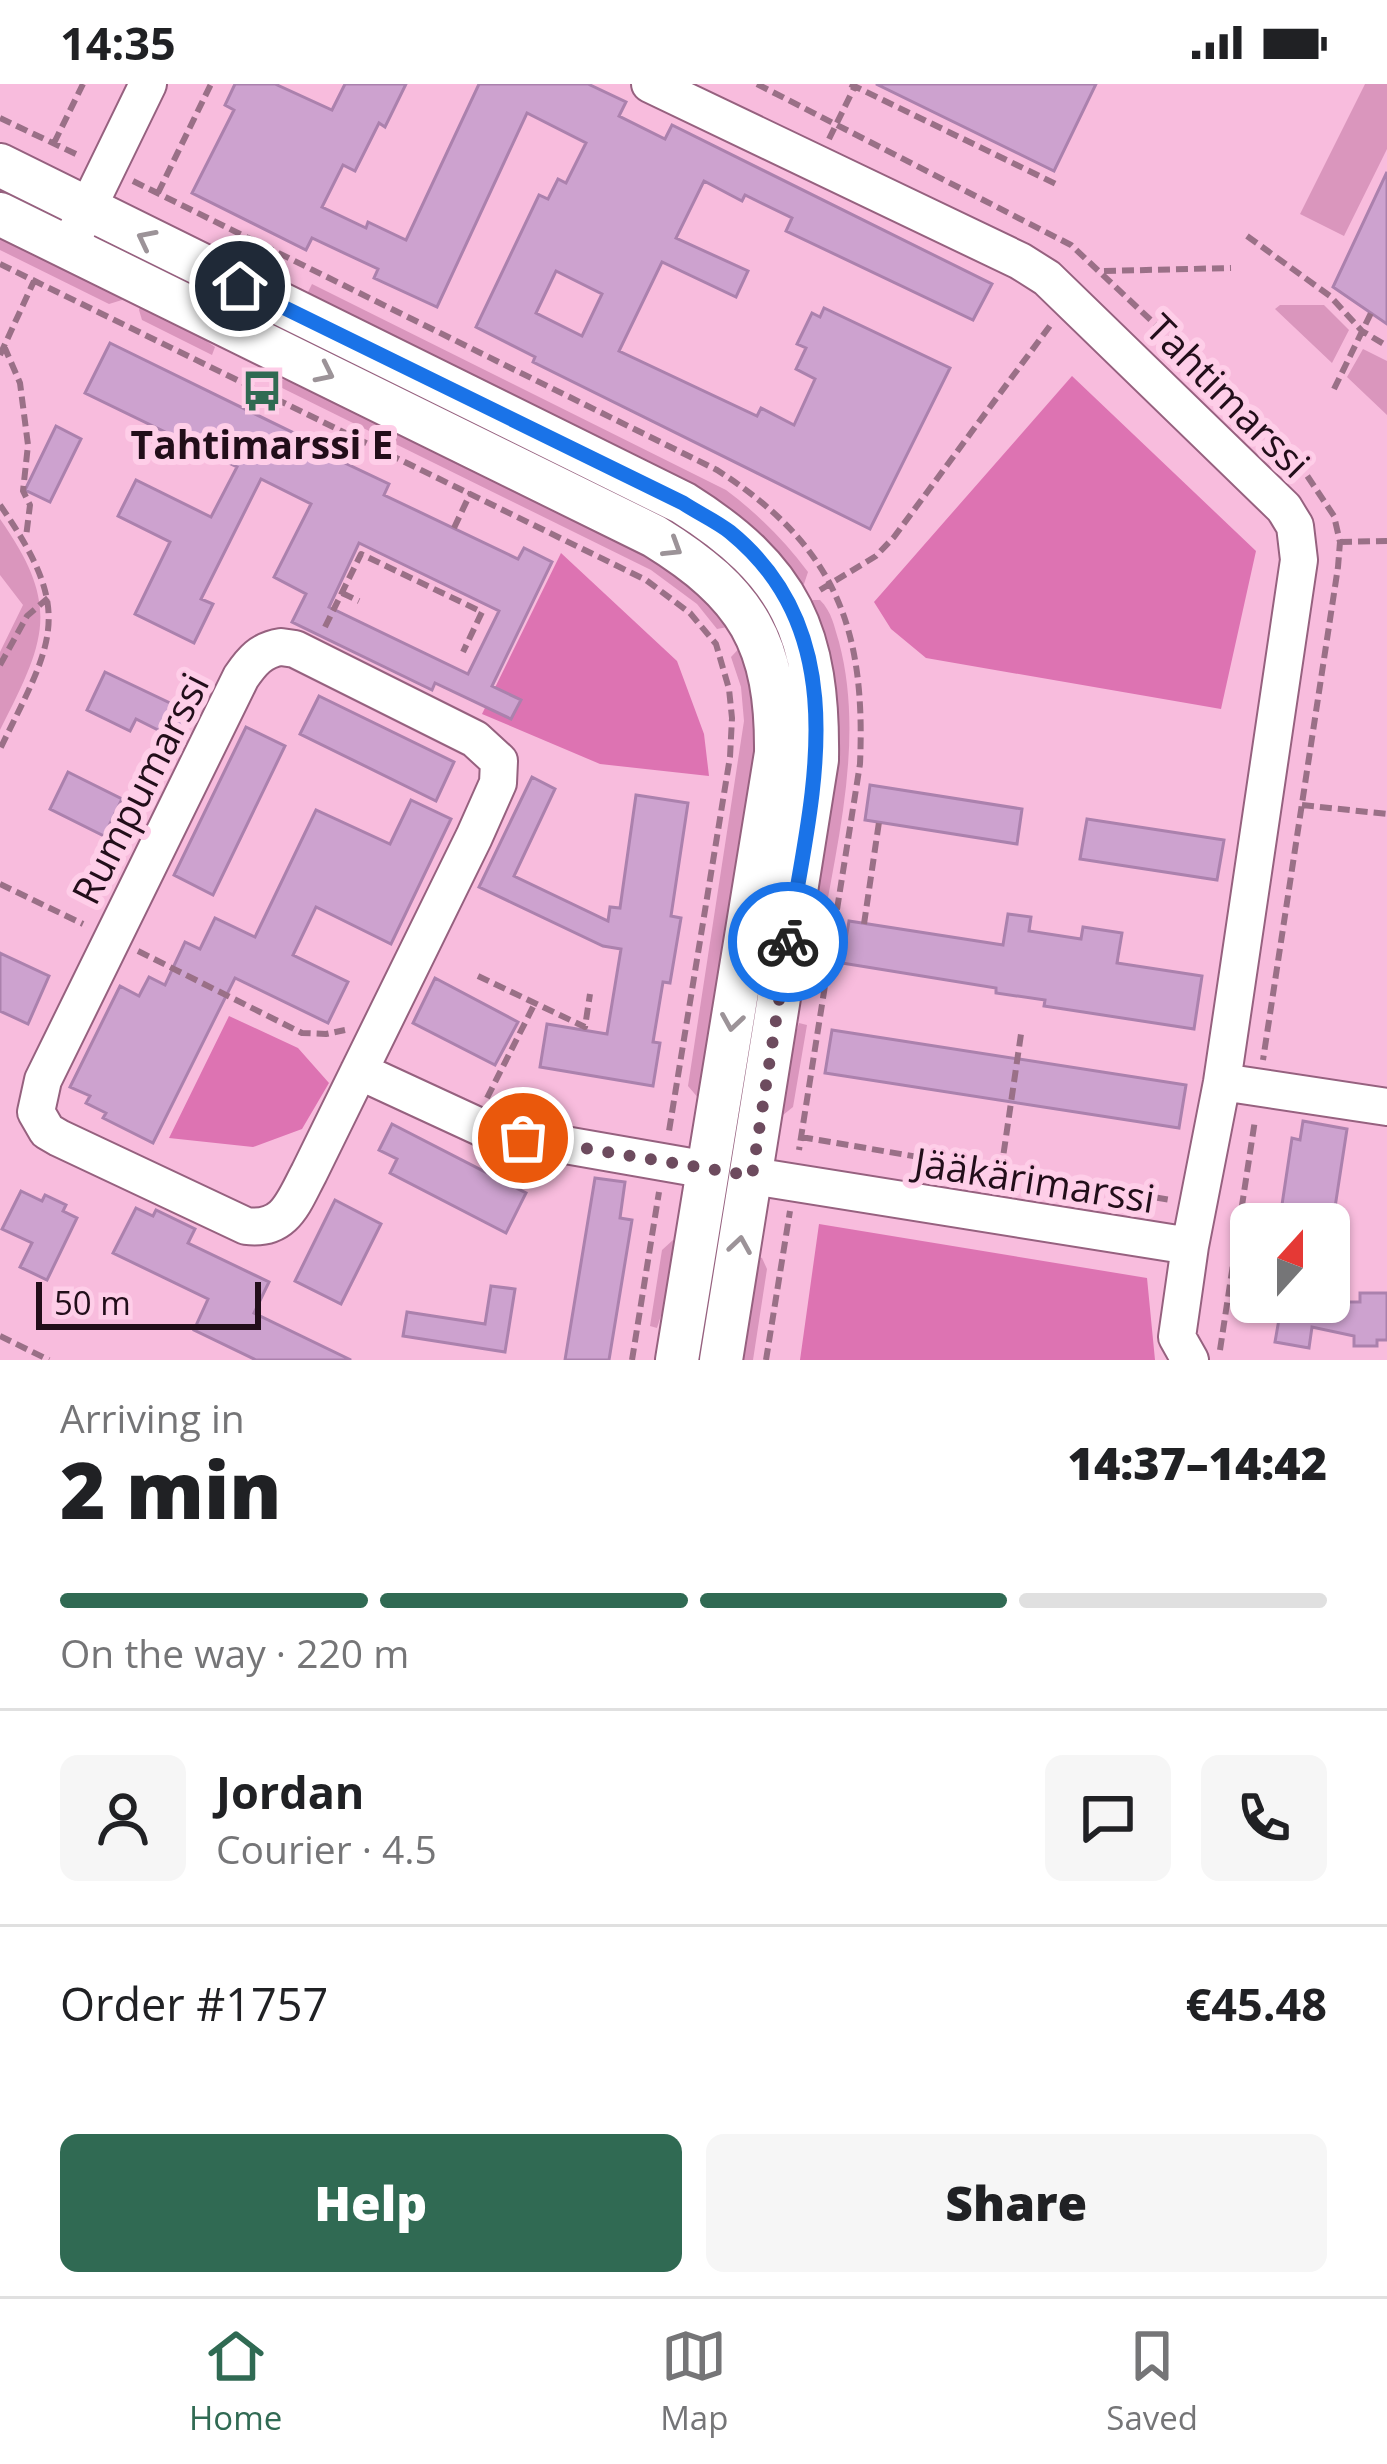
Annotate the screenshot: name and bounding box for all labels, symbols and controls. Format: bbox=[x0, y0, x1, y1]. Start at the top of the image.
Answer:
text: 14:35 bbox=[60, 12, 176, 73]
one-way arrow bbox=[137, 230, 158, 254]
pin bbox=[189, 235, 291, 337]
icon: home bbox=[207, 253, 273, 319]
street label: Tahtimarssi bbox=[1135, 301, 1323, 489]
one-way arrow bbox=[313, 358, 334, 382]
bus stop icon: Tahtimarssi E bbox=[239, 368, 285, 414]
place label: Tahtimarssi E bbox=[131, 417, 393, 470]
one-way arrow bbox=[660, 534, 682, 556]
street label: Rumpumarssi bbox=[58, 663, 220, 913]
courier bbox=[728, 882, 848, 1002]
icon: bike bbox=[755, 909, 821, 975]
one-way arrow bbox=[720, 1012, 746, 1031]
pin bbox=[472, 1087, 574, 1189]
icon: bag bbox=[490, 1105, 556, 1171]
street label: Jääkärimarssi bbox=[907, 1133, 1159, 1224]
north arrow bbox=[1230, 1203, 1350, 1323]
map controls bbox=[1230, 1203, 1350, 1323]
one-way arrow bbox=[727, 1235, 752, 1255]
scale bar bbox=[36, 1276, 261, 1329]
text: 50 m bbox=[54, 1280, 131, 1325]
text: Arriving in bbox=[60, 1391, 245, 1444]
text: 14:37–14:42 bbox=[1068, 1432, 1327, 1493]
text: 2 min bbox=[60, 1436, 282, 1542]
text: On the way · 220 m bbox=[60, 1626, 409, 1679]
button: person bbox=[60, 1755, 186, 1881]
button: chat bbox=[1045, 1755, 1171, 1881]
button: phone bbox=[1201, 1755, 1327, 1881]
text: Jordan bbox=[216, 1761, 364, 1822]
text: Courier · 4.5 bbox=[216, 1822, 437, 1875]
text: Order #1757 bbox=[60, 1973, 328, 2034]
text: €45.48 bbox=[1186, 1973, 1327, 2034]
button: Help bbox=[60, 2134, 682, 2272]
button: Share bbox=[706, 2134, 1327, 2272]
tab: Home bbox=[189, 2323, 282, 2440]
tab: Map bbox=[660, 2323, 728, 2440]
tab: Saved bbox=[1106, 2323, 1198, 2440]

